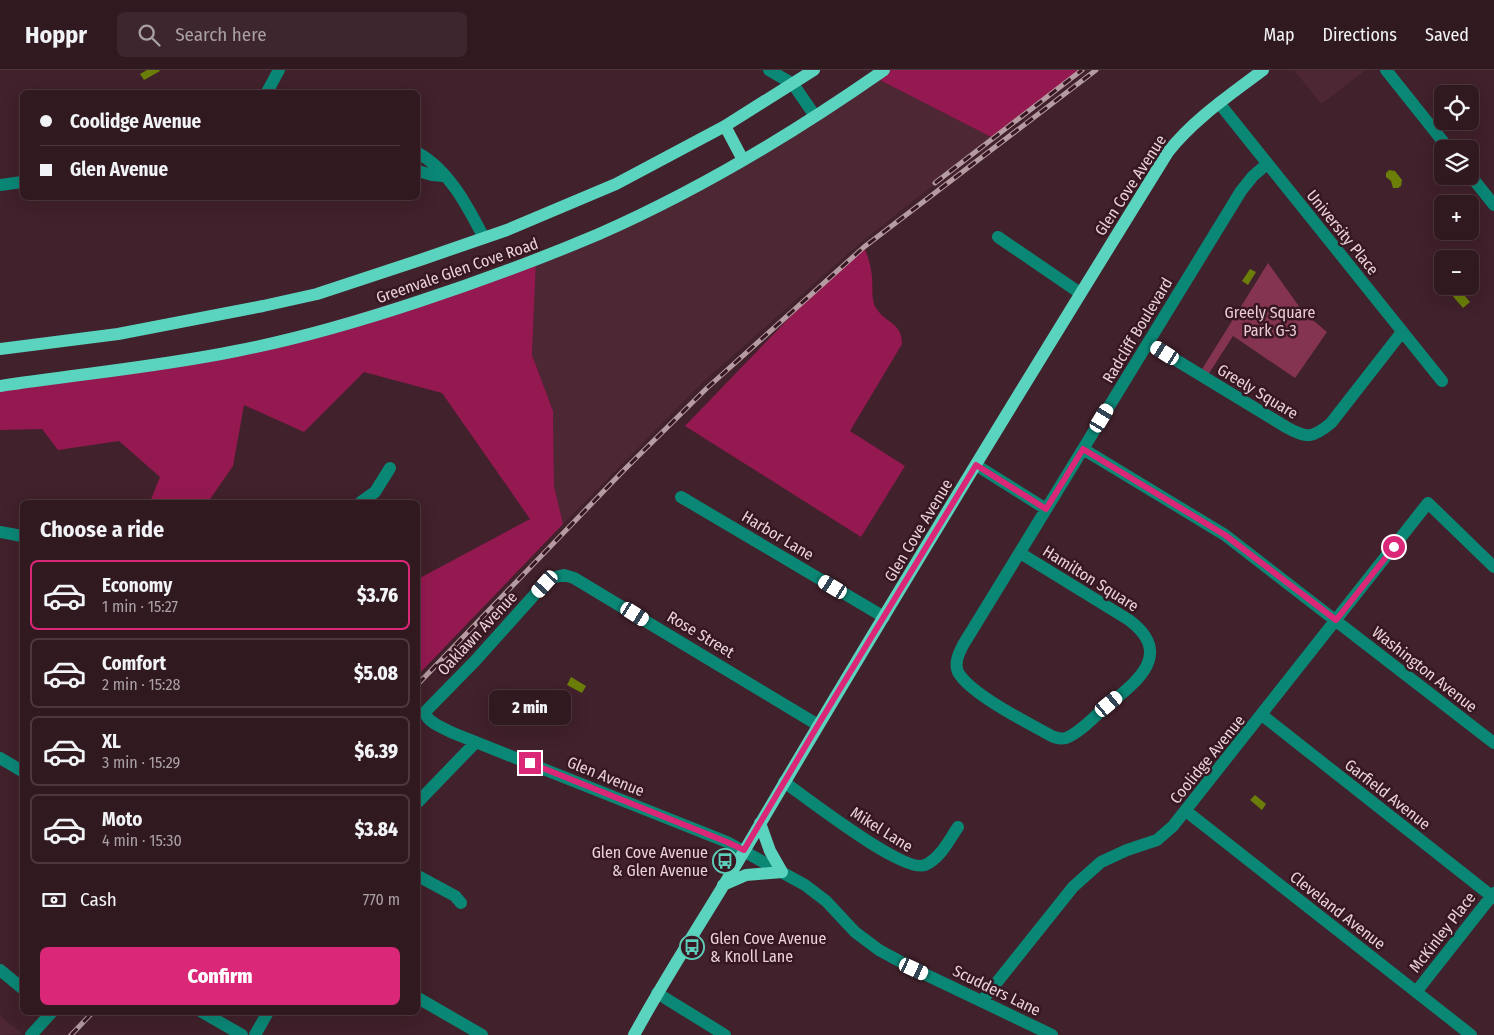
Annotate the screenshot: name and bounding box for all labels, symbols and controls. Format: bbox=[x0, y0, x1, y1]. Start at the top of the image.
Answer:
search box bbox=[117, 12, 467, 57]
text: Hoppr bbox=[25, 21, 87, 49]
icon: search bbox=[135, 21, 163, 49]
text: Search here bbox=[175, 23, 267, 46]
text: Map bbox=[1263, 24, 1295, 46]
text: Directions bbox=[1323, 24, 1397, 46]
text: Saved bbox=[1425, 24, 1469, 46]
map controls bbox=[1434, 85, 1479, 295]
button: locate bbox=[1434, 85, 1479, 130]
text: Coolidge Avenue bbox=[70, 110, 201, 133]
street label: Glen Cove Avenue bbox=[1091, 131, 1170, 239]
button: layers bbox=[1434, 140, 1479, 185]
text: Glen Avenue bbox=[70, 158, 168, 181]
street label: University Place bbox=[1303, 186, 1383, 279]
button: + bbox=[1434, 195, 1479, 240]
street label: Greenvale Glen Cove Road bbox=[374, 234, 541, 307]
button: − bbox=[1434, 250, 1479, 295]
street label: Radcliff Boulevard bbox=[1098, 274, 1176, 386]
park label: Greely Square Park G-3 bbox=[1225, 303, 1316, 340]
car bbox=[1148, 339, 1181, 367]
street label: Greely Square bbox=[1214, 360, 1302, 423]
car bbox=[1087, 401, 1116, 435]
street label: Glen Cove Avenue bbox=[880, 475, 957, 585]
street label: Harbor Lane bbox=[738, 507, 817, 564]
text: Choose a ride bbox=[40, 516, 164, 543]
route start bbox=[1383, 536, 1405, 558]
street label: Hamilton Square bbox=[1039, 541, 1142, 616]
car bbox=[529, 568, 560, 600]
icon: car bbox=[42, 573, 87, 618]
car bbox=[816, 573, 849, 601]
text: Economy bbox=[102, 574, 172, 597]
text: $3.76 bbox=[357, 584, 398, 607]
street label: Oaklawn Avenue bbox=[434, 587, 521, 679]
text: 1 min · 15:27 bbox=[102, 597, 178, 616]
car bbox=[618, 600, 651, 628]
street label: Rose Street bbox=[664, 607, 738, 662]
street label: Washington Avenue bbox=[1368, 622, 1481, 716]
icon: car bbox=[42, 651, 87, 696]
text: Comfort bbox=[102, 652, 166, 675]
text: $5.08 bbox=[354, 662, 398, 685]
text: 2 min · 15:28 bbox=[102, 675, 181, 694]
car bbox=[1092, 689, 1125, 719]
callout: 2 min bbox=[489, 690, 571, 726]
text: 2 min bbox=[512, 698, 548, 717]
street label: Coolidge Avenue bbox=[1166, 711, 1249, 807]
icon: car bbox=[42, 729, 87, 774]
text: XL bbox=[102, 730, 121, 753]
text: $6.39 bbox=[355, 740, 398, 763]
route end bbox=[519, 752, 541, 774]
street label: Glen Avenue bbox=[564, 752, 647, 801]
text: 3 min · 15:29 bbox=[102, 753, 180, 772]
street label: Garfield Avenue bbox=[1341, 755, 1434, 834]
street label: Mikel Lane bbox=[847, 803, 916, 856]
icon: car bbox=[42, 807, 87, 852]
text: Moto bbox=[102, 808, 142, 831]
text: $3.84 bbox=[355, 818, 398, 841]
text: 4 min · 15:30 bbox=[102, 831, 182, 850]
place label: Glen Cove Avenue & Glen Avenue bbox=[592, 843, 708, 880]
bus stop icon: Glen Cove Avenue & Glen Avenue bbox=[712, 848, 738, 874]
street label: Cleveland Avenue bbox=[1286, 867, 1389, 954]
icon: cash bbox=[40, 886, 68, 914]
text: Cash bbox=[80, 888, 117, 911]
street label: McKinley Place bbox=[1405, 888, 1480, 976]
text: 770 m bbox=[363, 890, 400, 909]
place label: Glen Cove Avenue & Knoll Lane bbox=[710, 929, 826, 966]
bus stop icon: Glen Cove Avenue & Knoll Lane bbox=[679, 934, 705, 960]
button: Confirm bbox=[40, 947, 400, 1005]
car bbox=[897, 956, 930, 982]
street label: Scudders Lane bbox=[950, 961, 1044, 1020]

